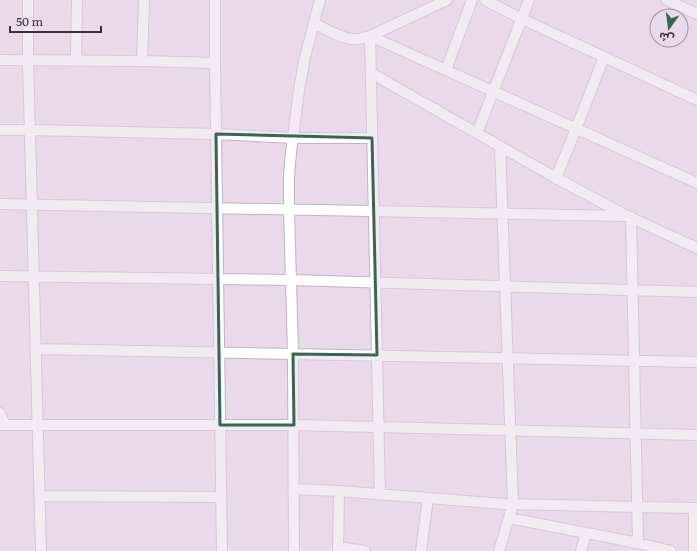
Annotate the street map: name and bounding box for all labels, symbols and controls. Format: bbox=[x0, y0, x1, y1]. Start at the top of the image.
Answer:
scale bar bbox=[10, 8, 101, 34]
north arrow bbox=[649, 8, 689, 48]
text: 50 m bbox=[16, 12, 43, 30]
text: ش bbox=[657, 29, 676, 48]

